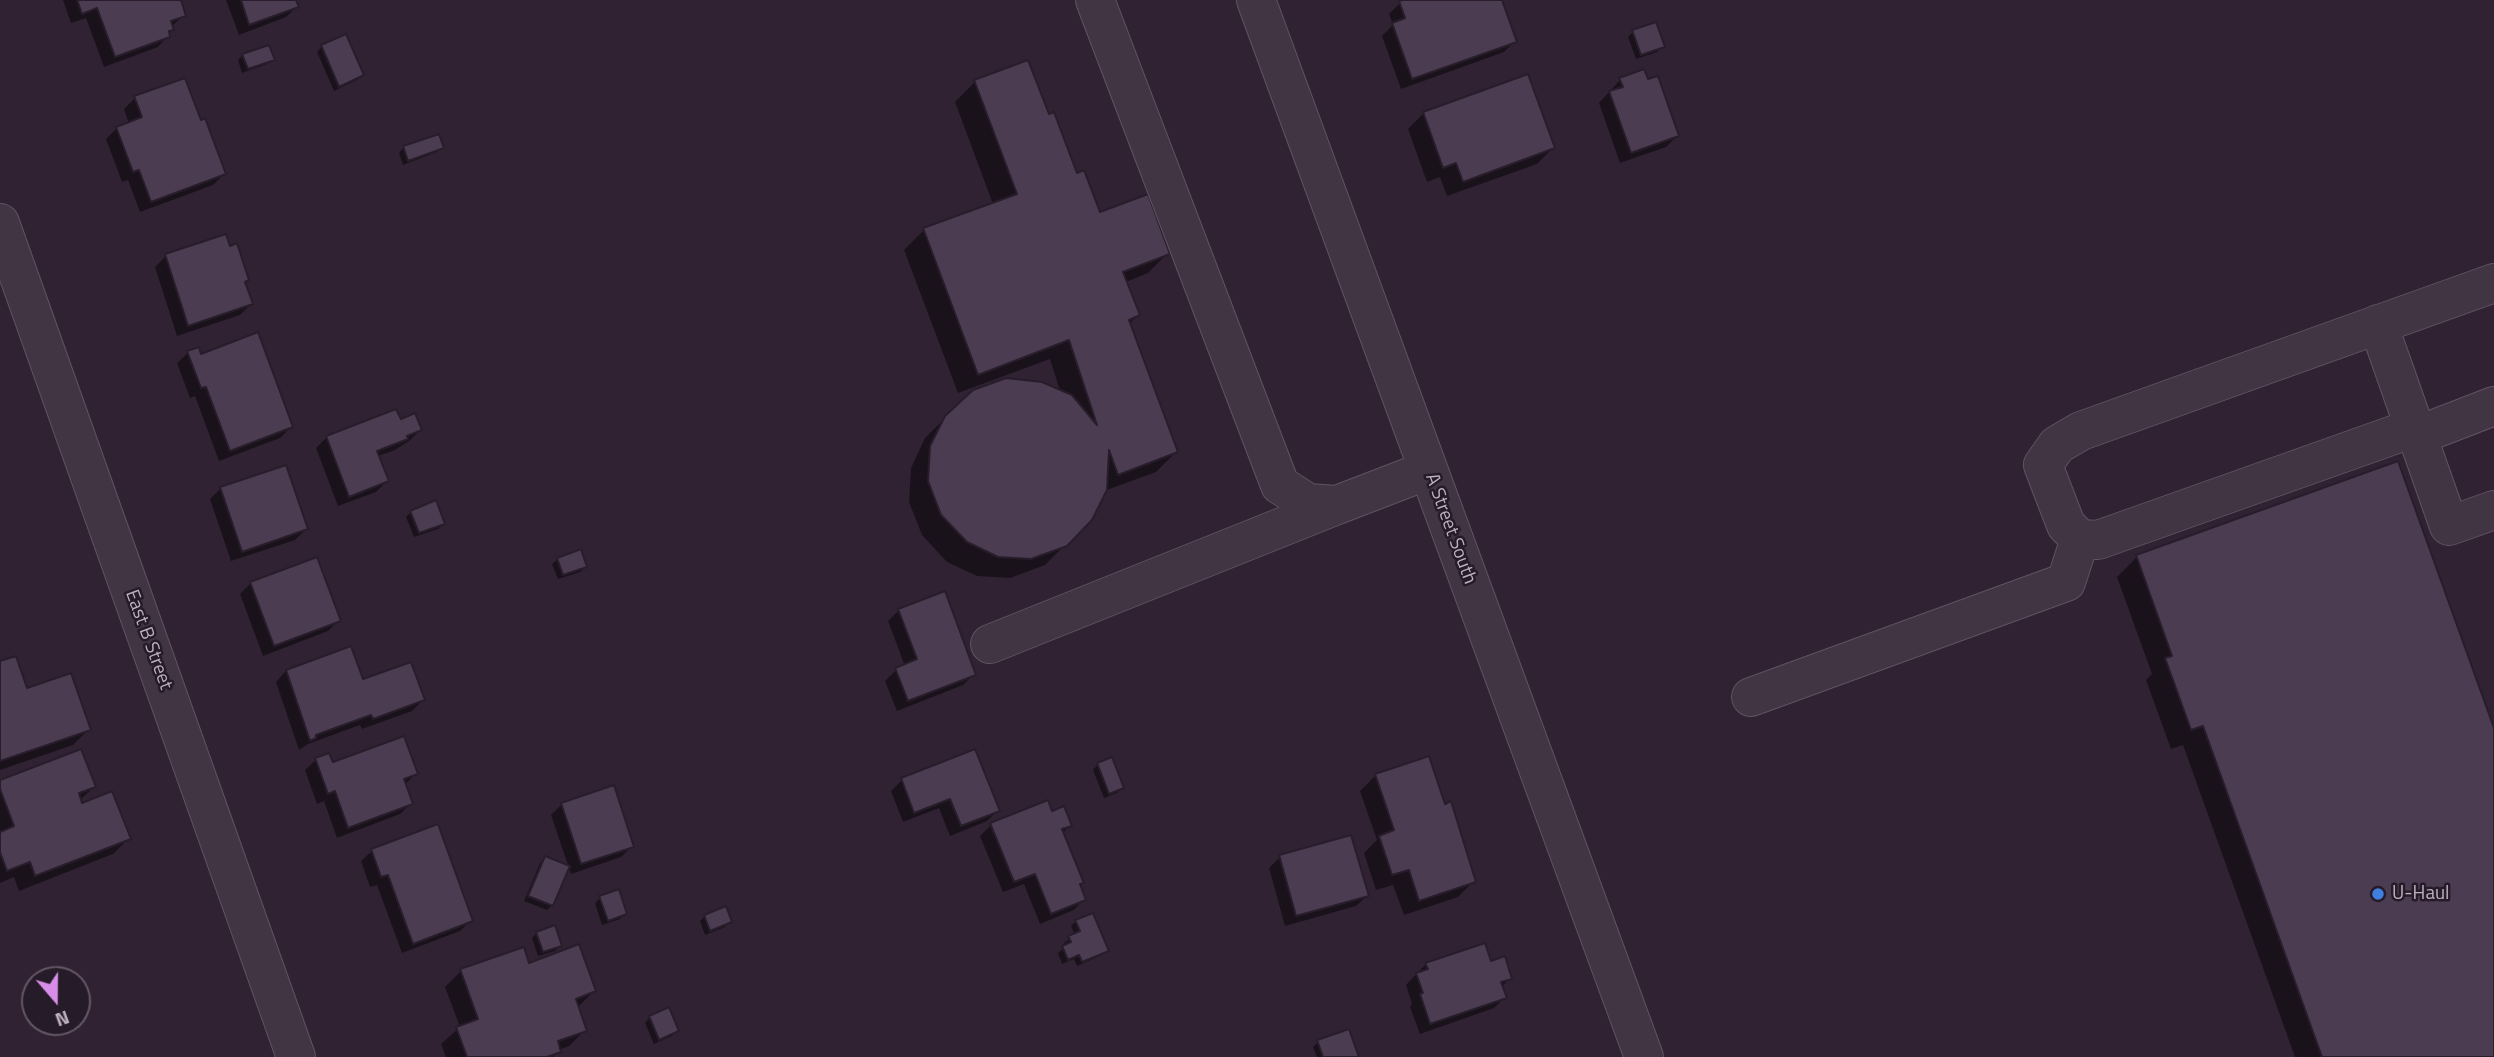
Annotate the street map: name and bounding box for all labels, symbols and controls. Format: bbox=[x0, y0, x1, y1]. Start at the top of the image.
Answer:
street label: A Street South bbox=[1419, 471, 1481, 587]
street label: East B Street bbox=[119, 587, 177, 693]
place label: U-Haul bbox=[2392, 883, 2449, 905]
marker: U-Haul bbox=[2370, 886, 2386, 902]
north arrow bbox=[21, 966, 91, 1036]
text: N bbox=[52, 1003, 74, 1035]

